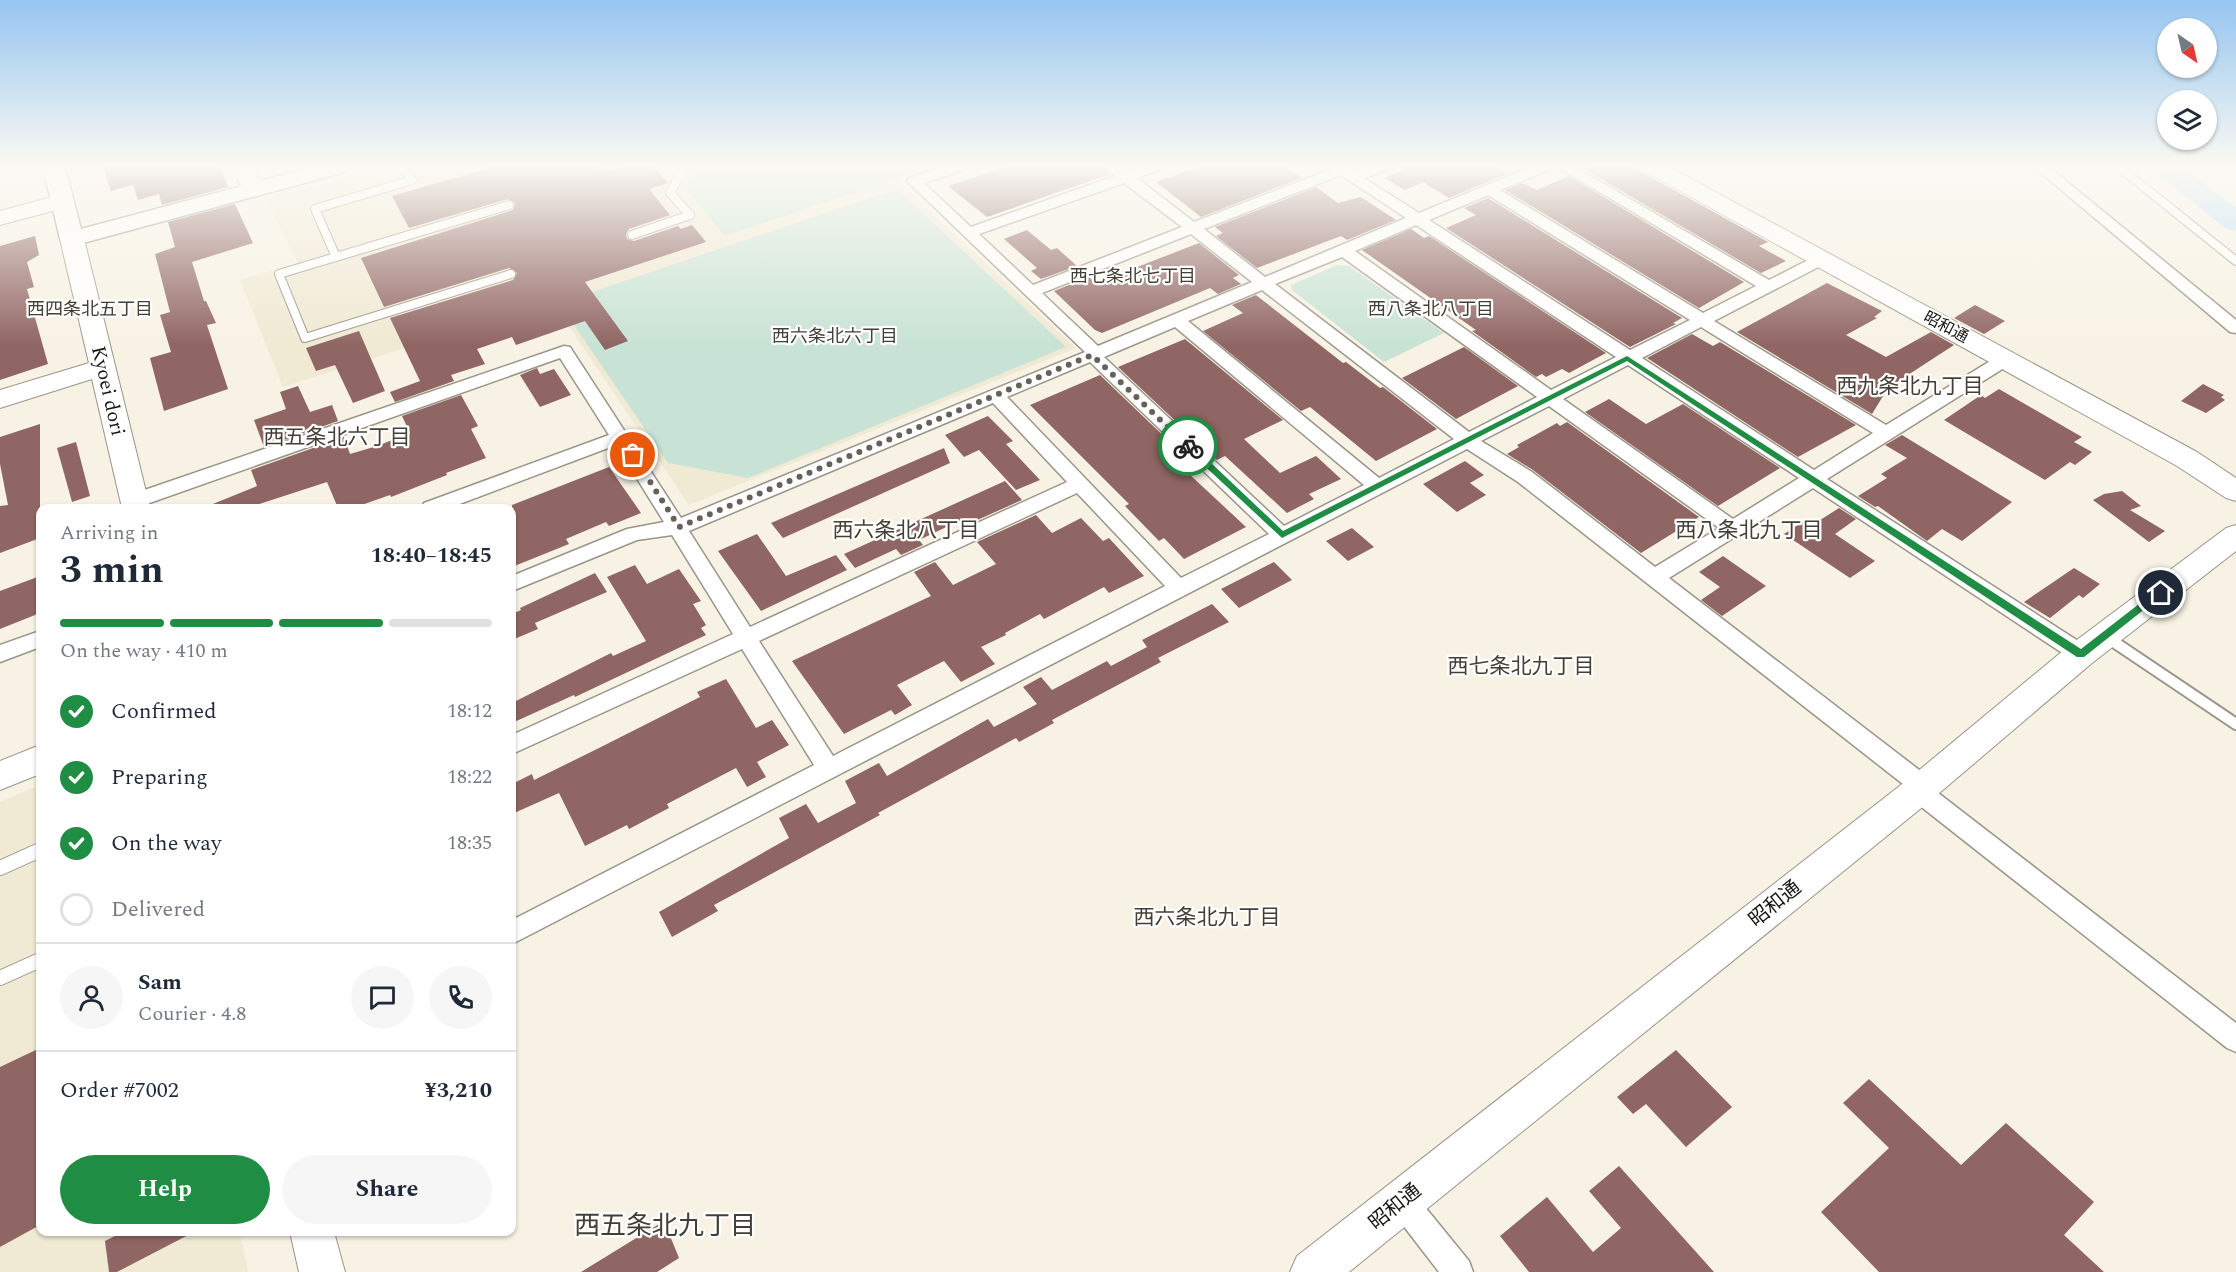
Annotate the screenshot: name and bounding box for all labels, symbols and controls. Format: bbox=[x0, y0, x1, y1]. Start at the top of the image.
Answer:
north arrow bbox=[2157, 18, 2217, 78]
map controls bbox=[2157, 18, 2217, 150]
button: layers bbox=[2157, 90, 2217, 150]
district label: 西七条北七丁目 bbox=[1070, 263, 1196, 290]
district label: 西四条北五丁目 bbox=[27, 296, 153, 323]
district label: 西八条北八丁目 bbox=[1368, 296, 1494, 323]
street label: 昭和通 bbox=[1919, 305, 1973, 349]
district label: 西六条北六丁目 bbox=[772, 323, 898, 350]
street label: Kyoei dori bbox=[83, 343, 133, 439]
district label: 西九条北九丁目 bbox=[1837, 371, 1984, 403]
courier bbox=[1158, 416, 1218, 476]
district label: 西五条北六丁目 bbox=[264, 422, 411, 454]
pin bbox=[607, 429, 658, 480]
icon: bike bbox=[1172, 430, 1205, 463]
icon: bag bbox=[616, 438, 649, 471]
district label: 西六条北八丁目 bbox=[833, 515, 980, 547]
district label: 西八条北九丁目 bbox=[1676, 515, 1823, 547]
text: Arriving in bbox=[60, 518, 158, 548]
text: 18:40–18:45 bbox=[370, 539, 492, 572]
text: 3 min bbox=[60, 541, 164, 600]
pin bbox=[2135, 567, 2186, 618]
icon: home bbox=[2144, 576, 2177, 609]
text: On the way · 410 m bbox=[60, 636, 228, 666]
district label: 西七条北九丁目 bbox=[1448, 651, 1595, 683]
icon: check bbox=[60, 695, 93, 728]
text: Confirmed bbox=[111, 695, 217, 728]
text: 18:12 bbox=[447, 696, 492, 726]
icon: check bbox=[60, 761, 93, 794]
text: Preparing bbox=[111, 761, 208, 794]
text: 18:22 bbox=[447, 762, 492, 792]
icon: check bbox=[60, 827, 93, 860]
text: On the way bbox=[111, 827, 222, 860]
text: 18:35 bbox=[447, 828, 492, 858]
street label: 昭和通 bbox=[1742, 873, 1808, 935]
text: Delivered bbox=[111, 893, 205, 926]
district label: 西六条北九丁目 bbox=[1134, 902, 1281, 934]
button: person bbox=[60, 966, 123, 1029]
text: Sam bbox=[138, 966, 182, 999]
button: chat bbox=[351, 966, 414, 1029]
button: phone bbox=[429, 966, 492, 1029]
text: Courier · 4.8 bbox=[138, 999, 246, 1029]
text: Order #7002 bbox=[60, 1074, 179, 1107]
text: ¥3,210 bbox=[424, 1074, 492, 1107]
button: Help bbox=[60, 1155, 270, 1224]
button: Share bbox=[282, 1155, 492, 1224]
street label: 昭和通 bbox=[1362, 1176, 1428, 1238]
district label: 西五条北九丁目 bbox=[574, 1206, 756, 1246]

